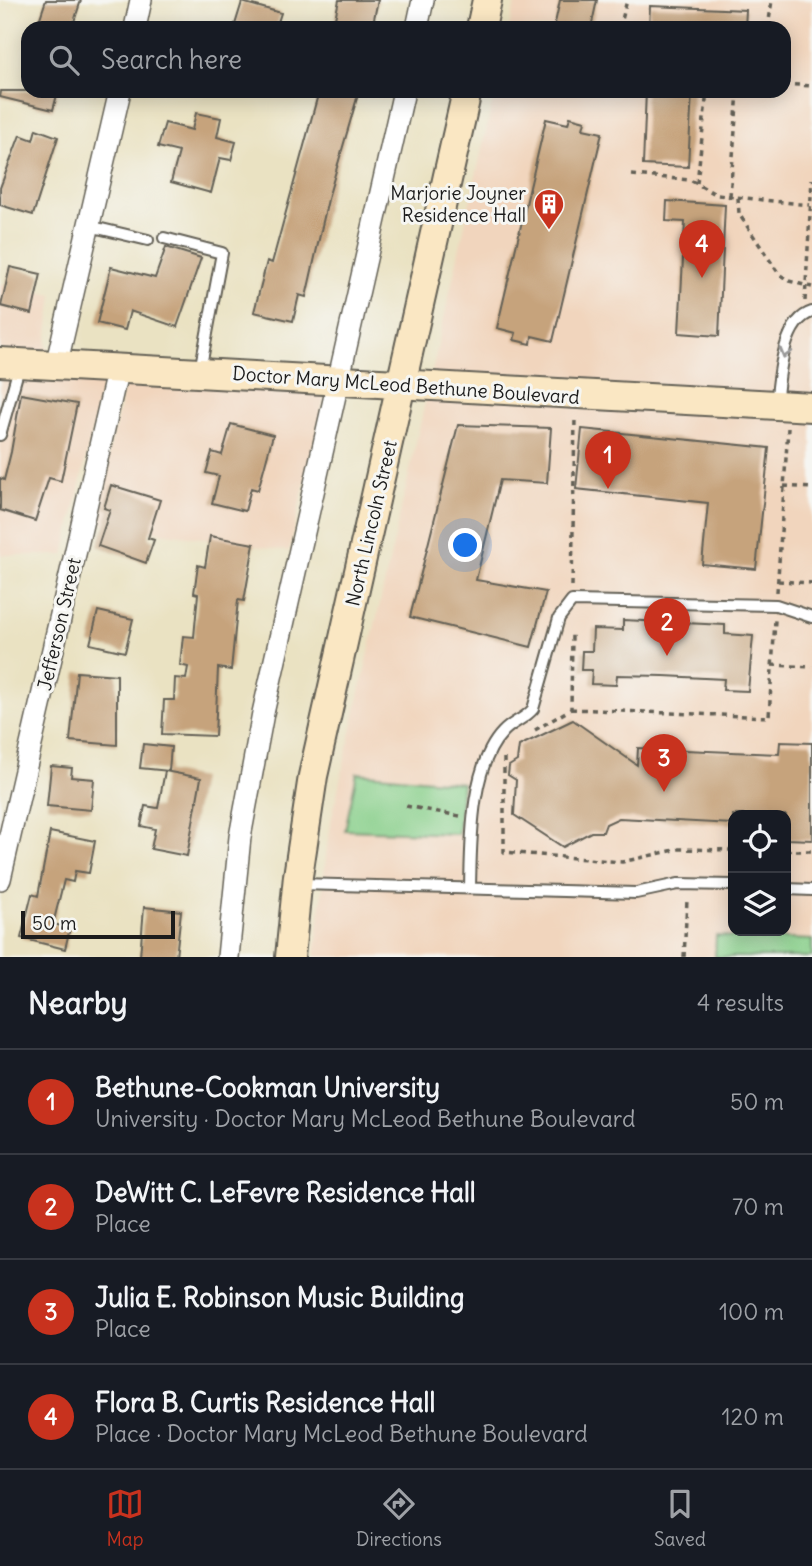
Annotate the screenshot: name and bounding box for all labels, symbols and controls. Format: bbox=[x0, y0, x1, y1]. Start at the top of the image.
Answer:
search box bbox=[21, 21, 791, 98]
icon: search bbox=[45, 41, 83, 79]
text: Search here bbox=[101, 43, 242, 76]
place label: Marjorie Joyner Residence Hall bbox=[390, 181, 526, 227]
building icon: Marjorie Joyner Residence Hall bbox=[532, 187, 566, 231]
pin: 4 bbox=[679, 220, 725, 278]
one-way arrow bbox=[778, 347, 793, 359]
street label: Doctor Mary McLeod Bethune Boulevard bbox=[232, 361, 580, 409]
pin: 1 bbox=[585, 431, 631, 489]
street label: North Lincoln Street bbox=[340, 438, 402, 608]
your location bbox=[448, 528, 482, 562]
street label: Jefferson Street bbox=[32, 555, 86, 693]
pin: 2 bbox=[644, 598, 690, 656]
pin: 3 bbox=[641, 734, 687, 792]
map controls bbox=[728, 810, 791, 936]
button: locate bbox=[728, 810, 791, 873]
button: layers bbox=[728, 873, 791, 936]
scale bar bbox=[21, 908, 175, 940]
text: 50 m bbox=[32, 911, 77, 935]
text: Nearby bbox=[28, 984, 128, 1022]
text: 4 results bbox=[697, 988, 784, 1017]
text: Bethune-Cookman University bbox=[95, 1071, 440, 1104]
text: 1 bbox=[46, 1087, 56, 1116]
text: 50 m bbox=[730, 1087, 784, 1116]
text: University · Doctor Mary McLeod Bethune Boulevard bbox=[95, 1104, 636, 1133]
text: DeWitt C. LeFevre Residence Hall bbox=[95, 1176, 476, 1209]
text: 2 bbox=[45, 1192, 57, 1221]
text: 70 m bbox=[732, 1192, 784, 1221]
text: Place bbox=[95, 1209, 151, 1238]
text: Julia E. Robinson Music Building bbox=[95, 1281, 465, 1314]
text: 3 bbox=[44, 1297, 58, 1326]
text: 100 m bbox=[719, 1297, 784, 1326]
text: Place bbox=[95, 1314, 151, 1343]
text: Flora B. Curtis Residence Hall bbox=[95, 1386, 435, 1419]
text: 4 bbox=[44, 1402, 58, 1431]
text: 120 m bbox=[721, 1402, 784, 1431]
text: Place · Doctor Mary McLeod Bethune Boulevard bbox=[95, 1419, 588, 1448]
tab: Map bbox=[106, 1485, 144, 1551]
tab: Directions bbox=[356, 1485, 442, 1551]
tab: Saved bbox=[654, 1485, 706, 1551]

